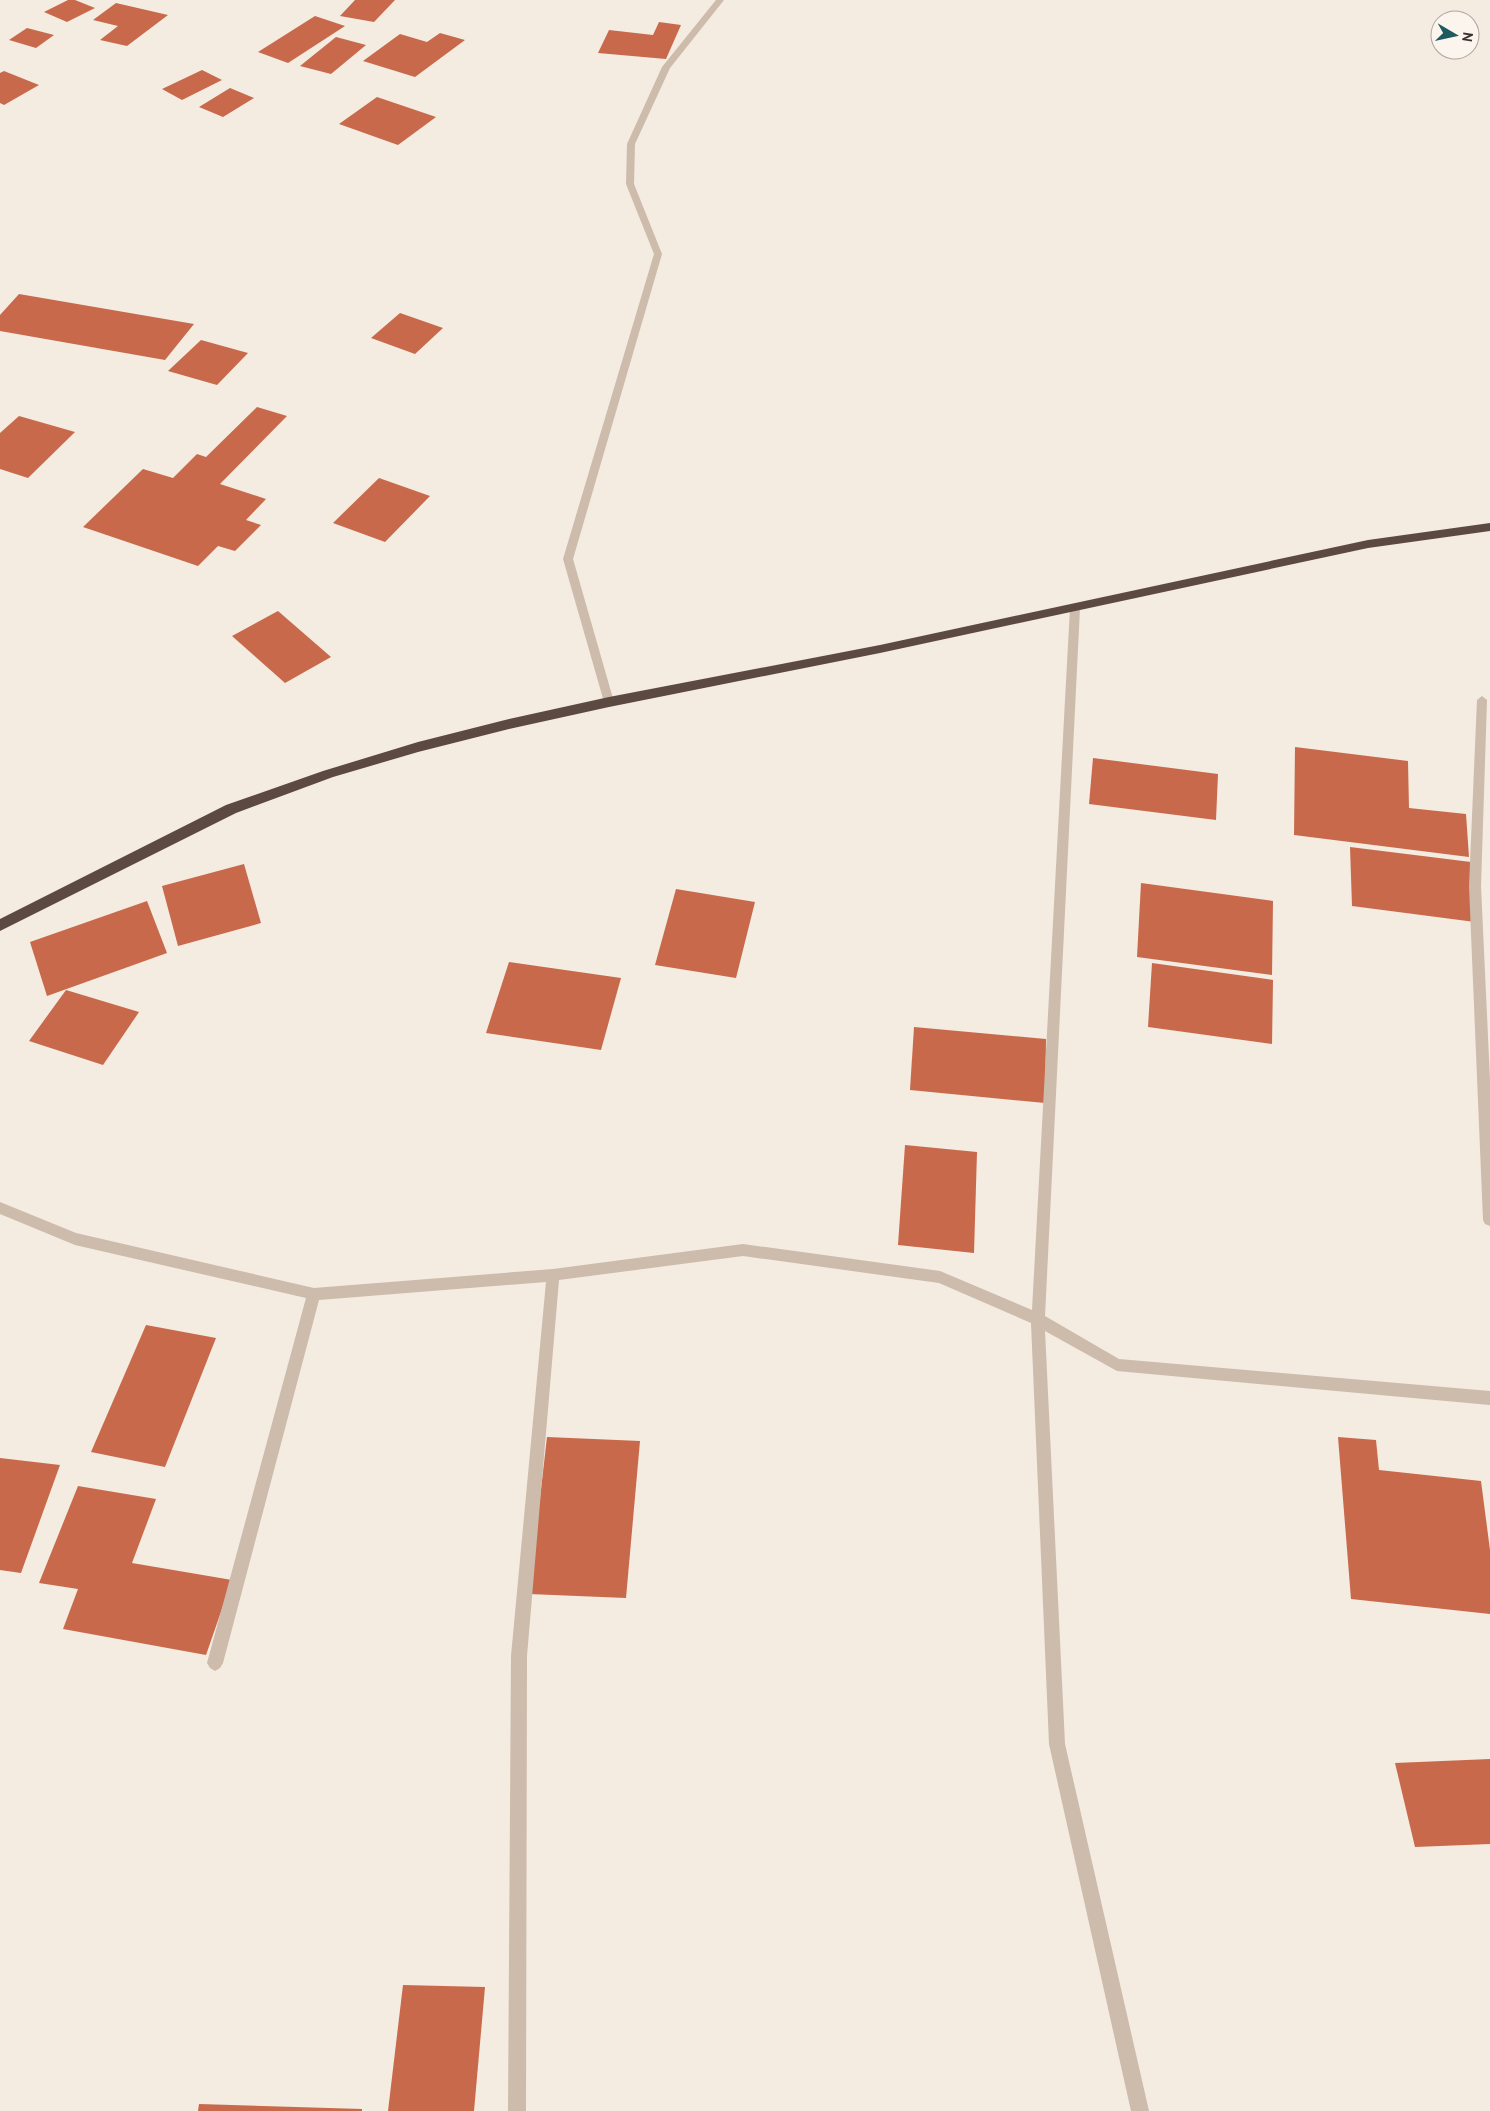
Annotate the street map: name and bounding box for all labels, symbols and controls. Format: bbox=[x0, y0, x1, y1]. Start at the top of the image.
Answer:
north arrow bbox=[1430, 10, 1480, 60]
text: N bbox=[1458, 31, 1477, 43]

